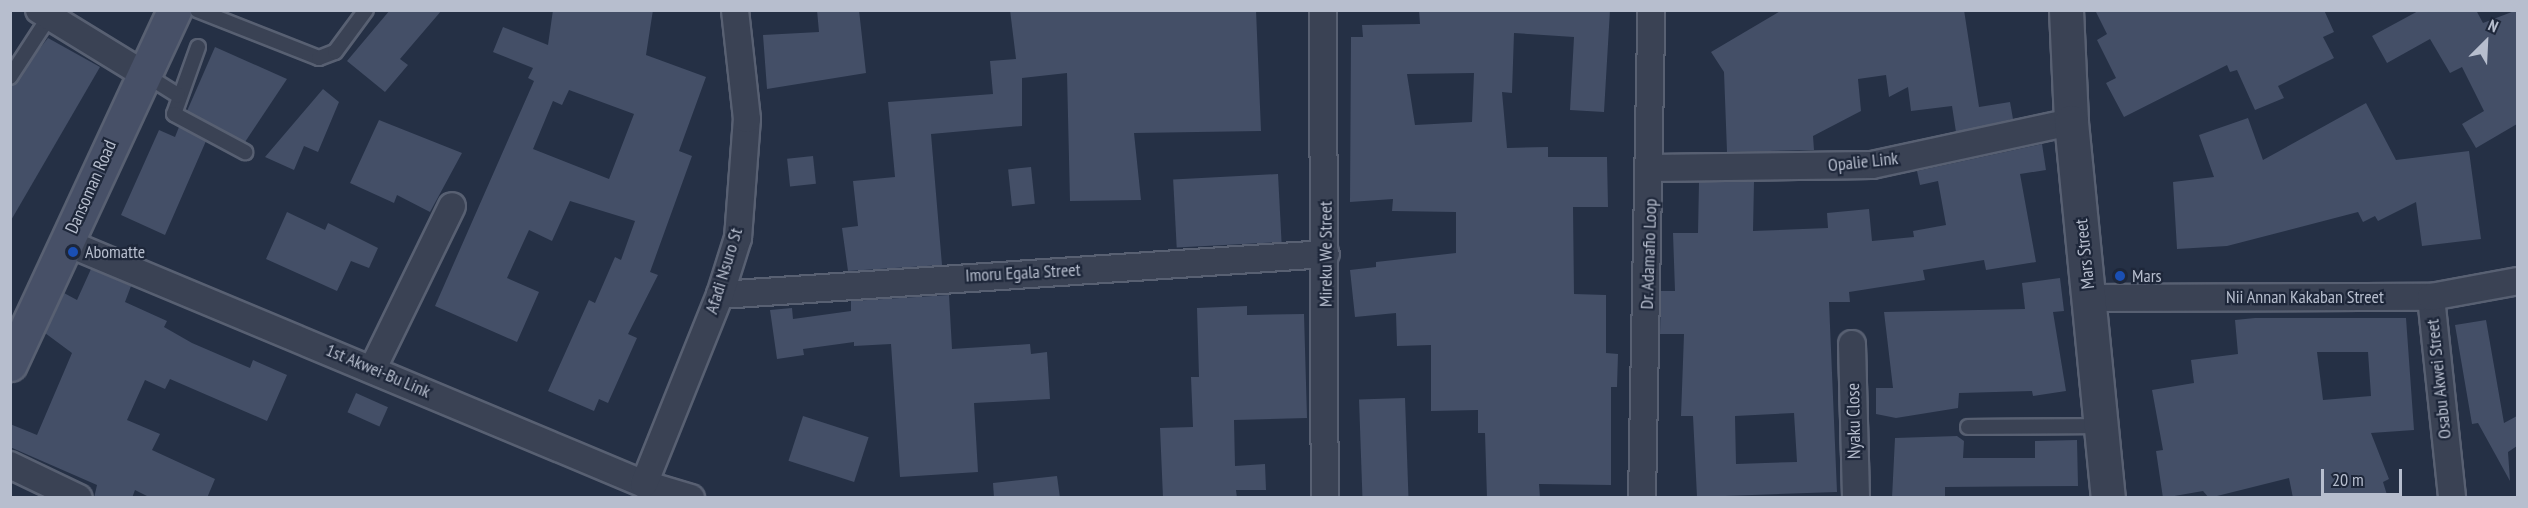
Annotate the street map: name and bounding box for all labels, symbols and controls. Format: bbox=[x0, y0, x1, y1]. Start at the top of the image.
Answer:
north arrow bbox=[2456, 12, 2516, 72]
text: N bbox=[2485, 15, 2501, 36]
street label: Dansoman Road bbox=[61, 137, 121, 237]
street label: Opalie Link bbox=[1827, 148, 1899, 176]
street label: Dr. Adamafio Loop bbox=[1636, 197, 1662, 311]
street label: Mireku We Street bbox=[1315, 201, 1337, 307]
street label: Mars Street bbox=[2071, 218, 2099, 290]
street label: Afadi Nsuro St bbox=[701, 225, 747, 317]
place label: Abomatte bbox=[85, 241, 145, 263]
marker: Abomatte bbox=[66, 245, 80, 259]
street label: Imoru Egala Street bbox=[965, 259, 1081, 287]
place label: Mars bbox=[2132, 265, 2162, 287]
marker: Mars bbox=[2113, 269, 2127, 283]
street label: Nii Annan Kakaban Street bbox=[2226, 286, 2384, 308]
street label: Osabu Akwei Street bbox=[2422, 318, 2456, 440]
street label: 1st Akwei-Bu Link bbox=[322, 339, 434, 403]
street label: Nyaku Close bbox=[1843, 383, 1865, 459]
scale bar bbox=[2324, 457, 2405, 495]
text: 20 m bbox=[2332, 468, 2364, 491]

